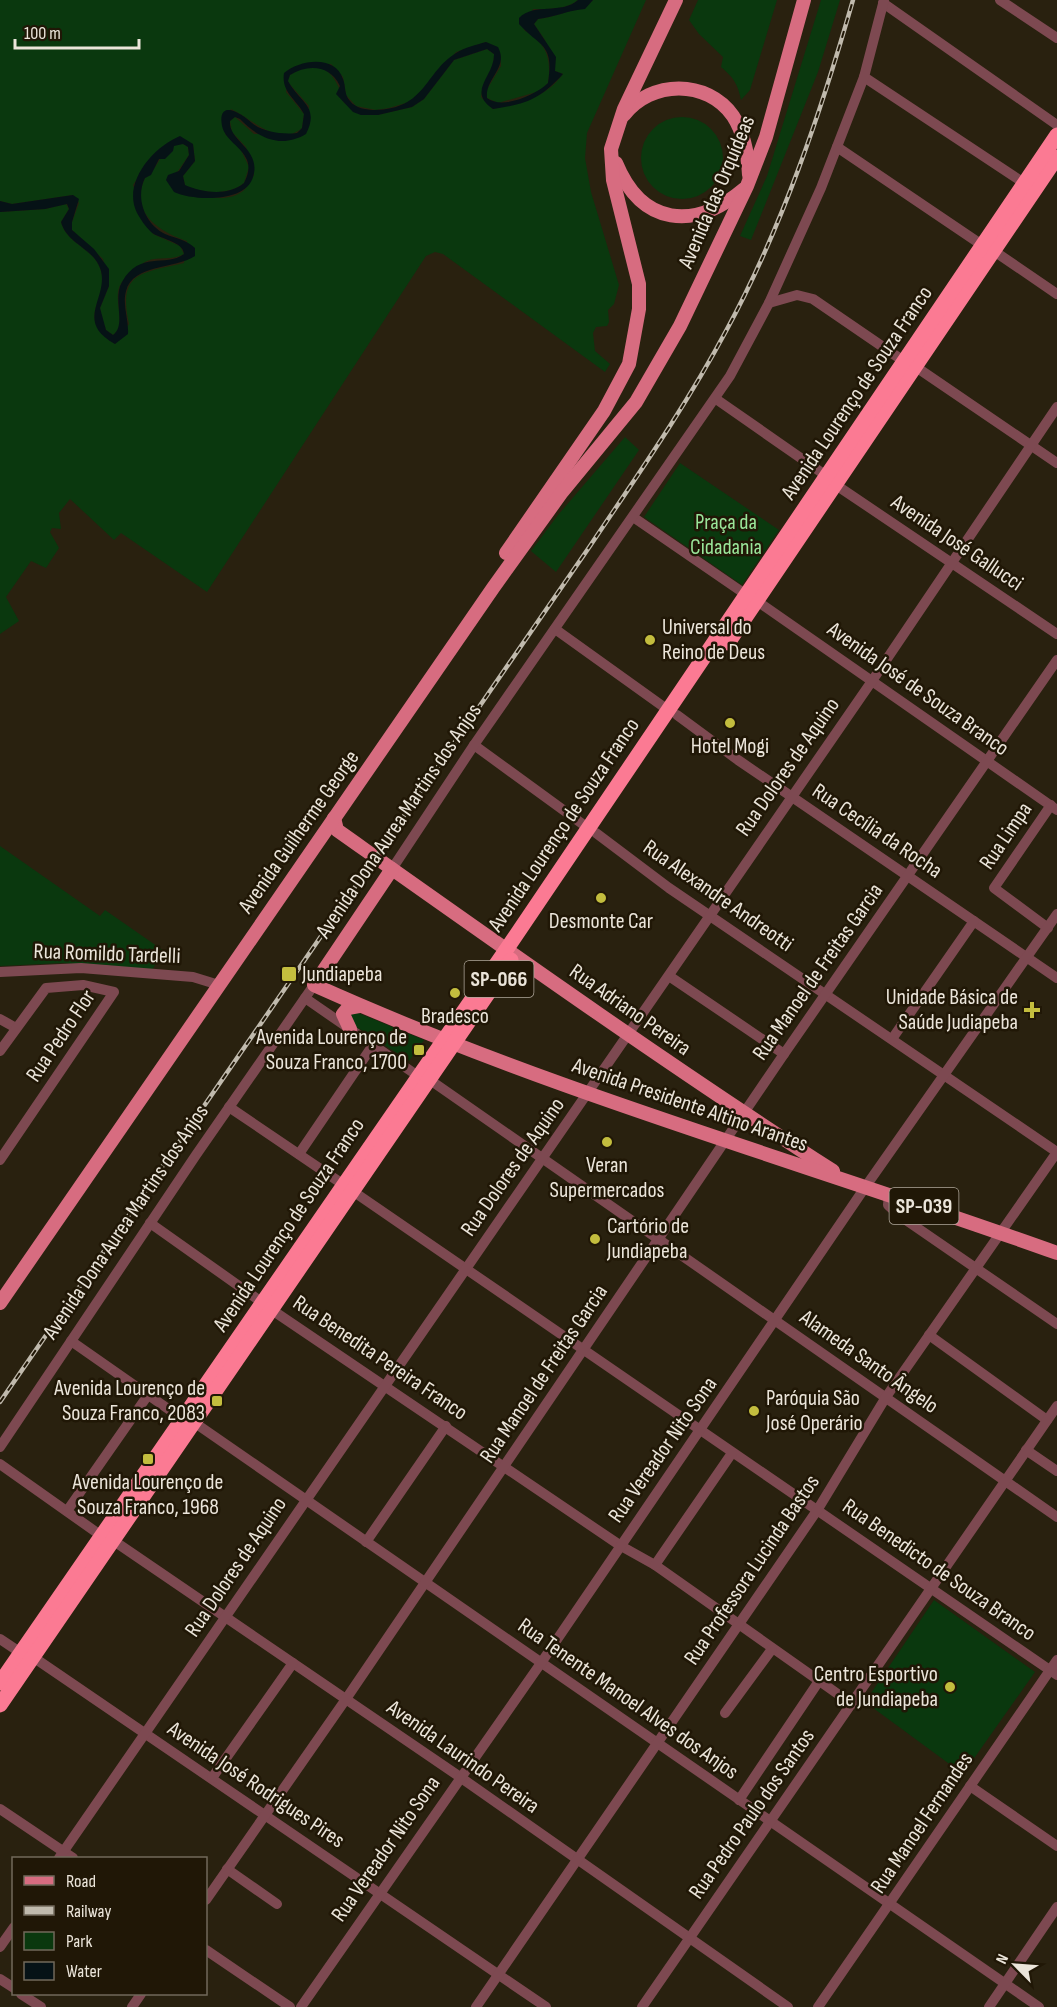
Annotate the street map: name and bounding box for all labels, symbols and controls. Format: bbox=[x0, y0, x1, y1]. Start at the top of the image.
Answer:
scale bar bbox=[15, 12, 140, 50]
text: 100 m bbox=[24, 23, 61, 44]
street label: Avenida das Orquídeas bbox=[672, 111, 761, 274]
street label: Avenida Lourenço de Souza Franco bbox=[775, 281, 939, 506]
street label: Avenida José Gallucci bbox=[885, 488, 1028, 597]
park label: Praça da Cidadania bbox=[690, 509, 762, 561]
place label: Universal do Reino de Deus bbox=[662, 614, 765, 666]
street label: Avenida José de Souza Branco bbox=[821, 616, 1014, 762]
marker: Universal do Reino de Deus bbox=[643, 633, 657, 647]
street label: Rua Dolores de Aquino bbox=[730, 693, 846, 841]
street label: Avenida Dona Aurea Martins dos Anjos bbox=[310, 698, 488, 944]
street label: Avenida Lourenço de Souza Franco bbox=[482, 713, 646, 938]
marker: Hotel Mogi bbox=[723, 716, 737, 730]
place label: Hotel Mogi bbox=[691, 733, 769, 760]
street label: Avenida Guilherme George bbox=[232, 745, 365, 919]
street label: Rua Cecília da Rocha bbox=[807, 778, 947, 884]
street label: Rua Limpa bbox=[974, 797, 1038, 875]
street label: Rua Alexandre Andreotti bbox=[638, 834, 798, 958]
street label: Rua Manoel de Freitas Garcia bbox=[747, 878, 889, 1066]
marker: Desmonte Car bbox=[594, 891, 608, 905]
place label: Desmonte Car bbox=[549, 908, 653, 935]
street label: Rua Romildo Tardelli bbox=[33, 938, 181, 970]
street label: Rua Adriano Pereira bbox=[564, 958, 696, 1062]
place label: Jundiapeba bbox=[301, 961, 382, 988]
road number: SP-066 bbox=[464, 961, 534, 997]
marker: Jundiapeba bbox=[280, 965, 298, 983]
place label: Unidade Básica de Saúde Judiapeba bbox=[886, 984, 1018, 1036]
street label: Rua Pedro Flor bbox=[20, 985, 102, 1087]
marker: Bradesco bbox=[448, 986, 462, 1000]
marker: Unidade Básica de Saúde Judiapeba bbox=[1023, 1001, 1041, 1019]
place label: Bradesco bbox=[421, 1003, 489, 1030]
place label: Avenida Lourenço de Souza Franco, 1700 bbox=[255, 1024, 407, 1076]
marker: Avenida Lourenço de Souza Franco, 1700 bbox=[412, 1043, 426, 1057]
street label: Avenida Presidente Altino Arantes bbox=[568, 1052, 811, 1158]
street label: Rua Dolores de Aquino bbox=[455, 1093, 571, 1241]
street label: Avenida Dona Aurea Martins dos Anjos bbox=[37, 1099, 215, 1345]
street label: Avenida Lourenço de Souza Franco bbox=[207, 1113, 371, 1338]
marker: Veran Supermercados bbox=[600, 1135, 614, 1149]
place label: Veran Supermercados bbox=[550, 1152, 665, 1204]
road number: SP-039 bbox=[890, 1188, 958, 1224]
place label: Cartório de Jundiapeba bbox=[606, 1213, 689, 1265]
marker: Cartório de Jundiapeba bbox=[588, 1232, 602, 1246]
street label: Rua Manoel de Freitas Garcia bbox=[474, 1280, 614, 1468]
street label: Rua Benedita Pereira Franco bbox=[287, 1289, 473, 1427]
street label: Alameda Santo Ângelo bbox=[794, 1304, 944, 1420]
street label: Rua Vereador Nito Sona bbox=[603, 1372, 723, 1528]
place label: Avenida Lourenço de Souza Franco, 2083 bbox=[53, 1375, 205, 1427]
place label: Paróquia São José Operário bbox=[765, 1385, 863, 1437]
marker: Avenida Lourenço de Souza Franco, 2083 bbox=[210, 1394, 224, 1408]
marker: Paróquia São José Operário bbox=[747, 1404, 761, 1418]
marker: Avenida Lourenço de Souza Franco, 1968 bbox=[141, 1452, 155, 1466]
place label: Avenida Lourenço de Souza Franco, 1968 bbox=[72, 1469, 223, 1521]
street label: Rua Professora Lucinda Bastos bbox=[678, 1470, 826, 1670]
street label: Rua Dolores de Aquino bbox=[179, 1492, 293, 1642]
street label: Rua Benedicto de Souza Branco bbox=[837, 1493, 1041, 1647]
street label: Rua Tenente Manoel Alves dos Anjos bbox=[512, 1612, 744, 1786]
place label: Centro Esportivo de Jundiapeba bbox=[814, 1661, 938, 1713]
marker: Centro Esportivo de Jundiapeba bbox=[943, 1680, 957, 1694]
street label: Avenida Laurindo Pereira bbox=[381, 1694, 544, 1820]
street label: Avenida José Rodrigues Pires bbox=[161, 1715, 350, 1854]
street label: Rua Pedro Paulo dos Santos bbox=[683, 1724, 821, 1904]
street label: Rua Manoel Fernandes bbox=[865, 1747, 979, 1899]
street label: Rua Vereador Nito Sona bbox=[326, 1771, 446, 1927]
legend bbox=[12, 1857, 207, 1995]
text: Road bbox=[66, 1871, 96, 1892]
text: Railway bbox=[66, 1901, 111, 1922]
text: Park bbox=[66, 1931, 92, 1952]
north arrow bbox=[985, 1935, 1045, 1995]
text: N bbox=[992, 1951, 1013, 1967]
text: Water bbox=[66, 1961, 102, 1982]

